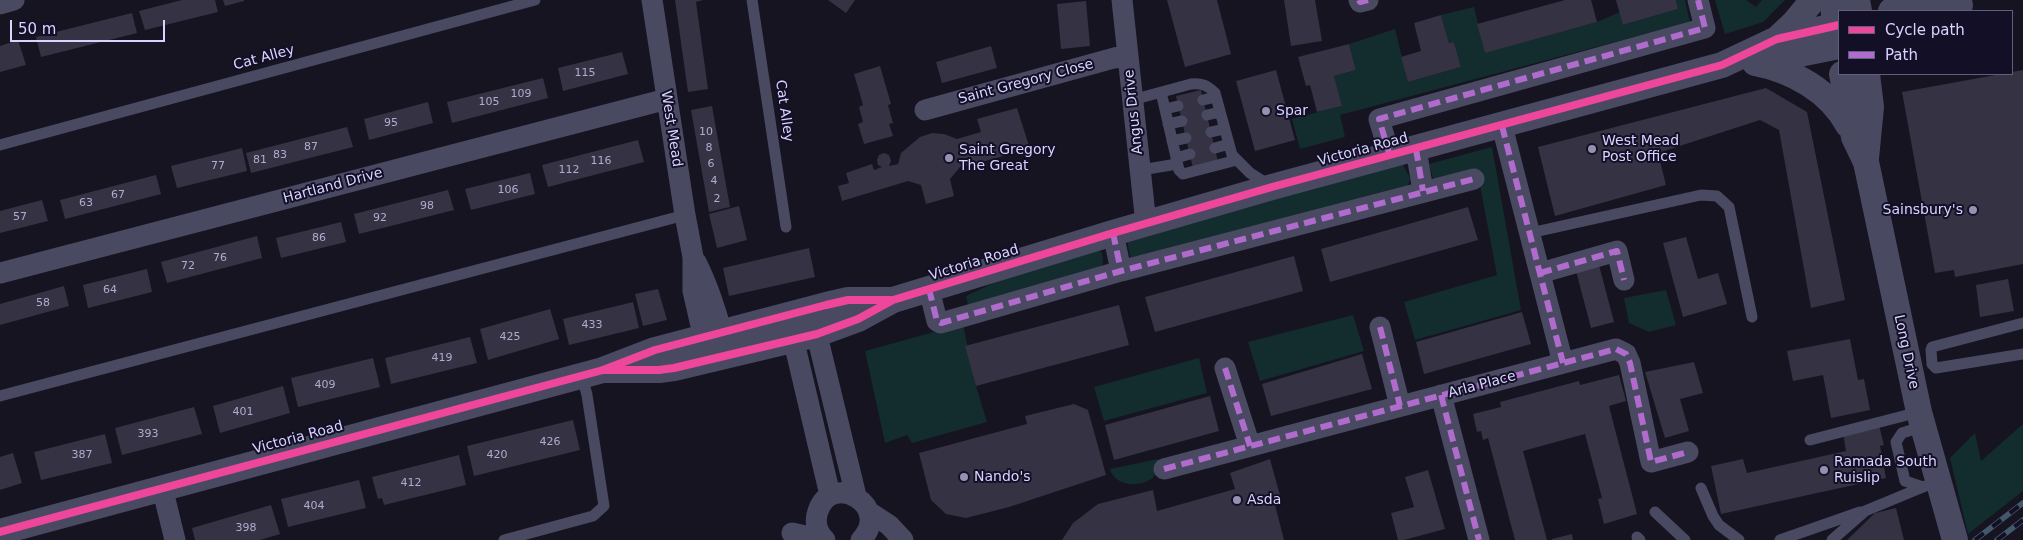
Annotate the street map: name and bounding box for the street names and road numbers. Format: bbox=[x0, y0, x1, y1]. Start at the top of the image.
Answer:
street label: Cat Alley bbox=[232, 42, 296, 74]
street label: Saint Gregory Close bbox=[957, 56, 1095, 108]
street label: Angus Drive bbox=[1121, 69, 1147, 155]
street label: Cat Alley bbox=[771, 79, 797, 143]
street label: West Mead bbox=[657, 90, 685, 168]
street label: Victoria Road bbox=[1316, 130, 1410, 170]
street label: Hartland Drive bbox=[281, 165, 385, 207]
street label: Victoria Road bbox=[927, 241, 1021, 285]
street label: Long Drive bbox=[1890, 313, 1922, 391]
street label: Arla Place bbox=[1446, 368, 1518, 402]
street label: Victoria Road bbox=[251, 418, 345, 458]

